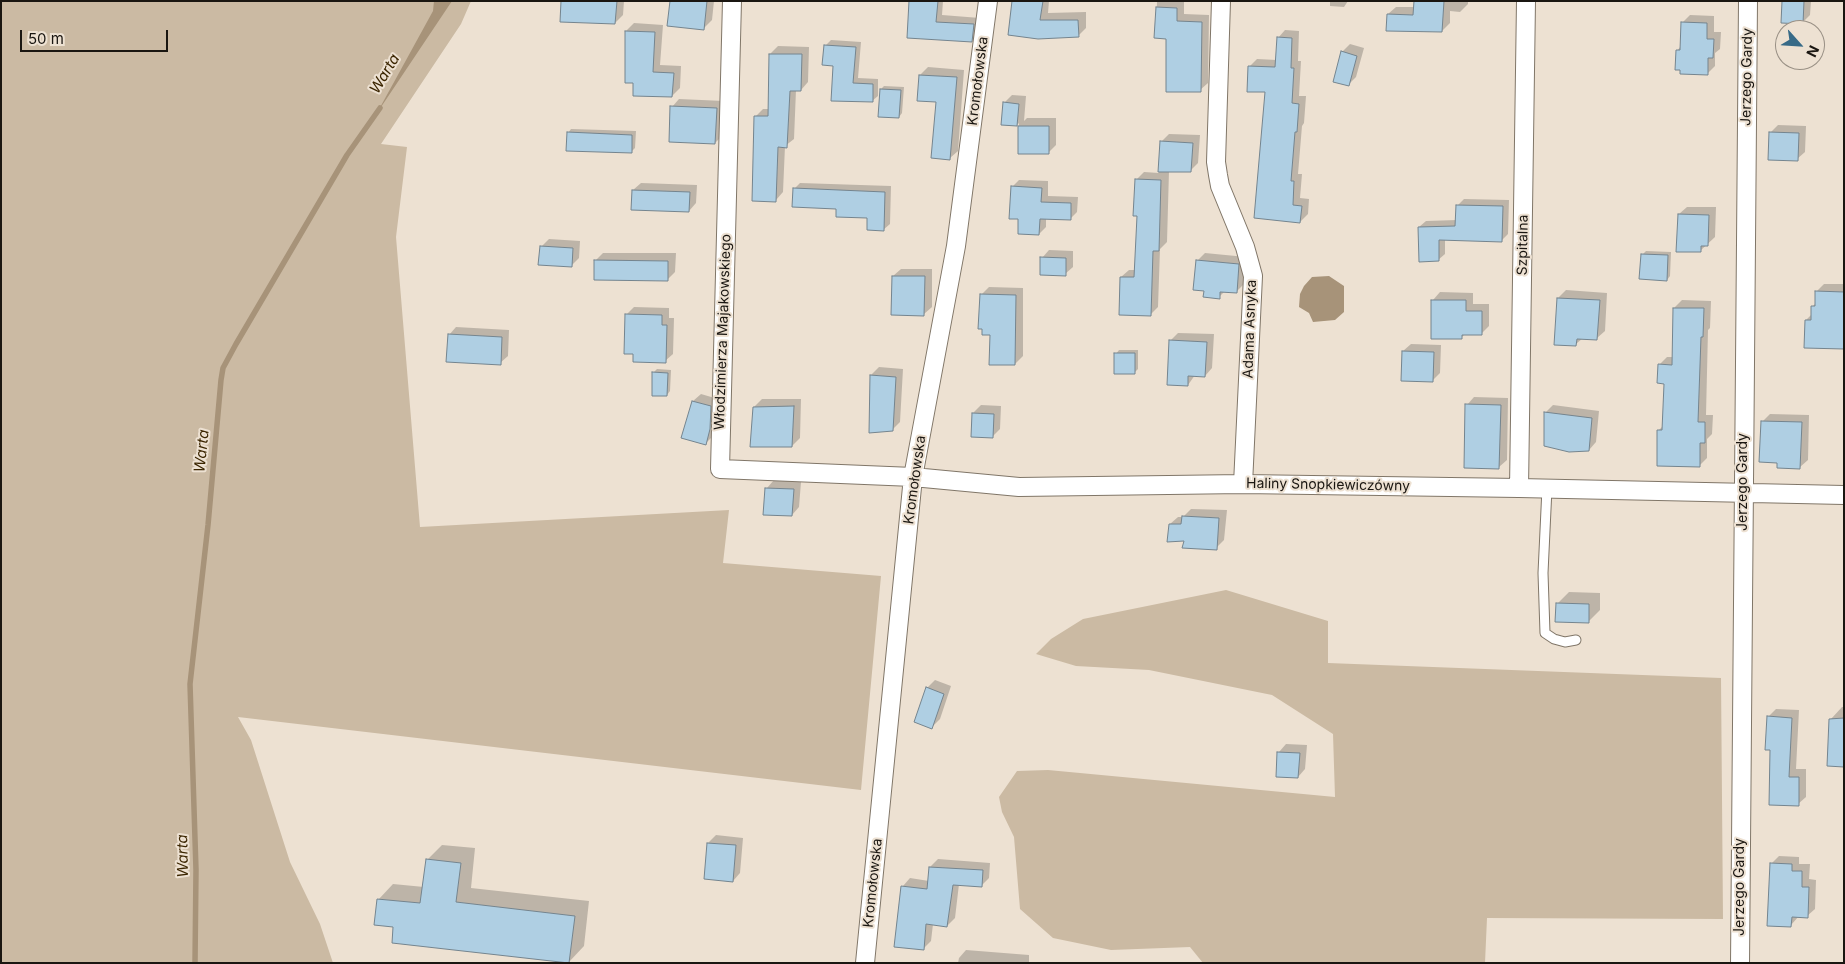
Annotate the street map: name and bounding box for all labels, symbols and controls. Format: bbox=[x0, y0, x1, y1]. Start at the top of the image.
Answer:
scale bar bbox=[22, 20, 170, 52]
north arrow bbox=[1775, 20, 1825, 70]
street label: Jerzego Gardy bbox=[1738, 28, 1756, 126]
text: 50 m bbox=[28, 29, 64, 48]
street label: Kromołowska bbox=[964, 36, 992, 126]
text: N bbox=[1803, 43, 1823, 60]
water label: Warta bbox=[366, 51, 404, 97]
street label: Szpitalna bbox=[1514, 215, 1532, 275]
street label: Włodzimierza Majakowskiego bbox=[711, 234, 735, 430]
street label: Adama Asnyka bbox=[1240, 279, 1260, 379]
water label: Warta bbox=[191, 429, 213, 473]
street label: Jerzego Gardy bbox=[1735, 433, 1751, 531]
street label: Kromołowska bbox=[900, 435, 930, 525]
street label: Haliny Snopkiewiczówny bbox=[1246, 475, 1410, 495]
water label: Warta bbox=[174, 834, 192, 878]
street label: Kromołowska bbox=[860, 838, 886, 928]
street label: Jerzego Gardy bbox=[1732, 838, 1748, 936]

